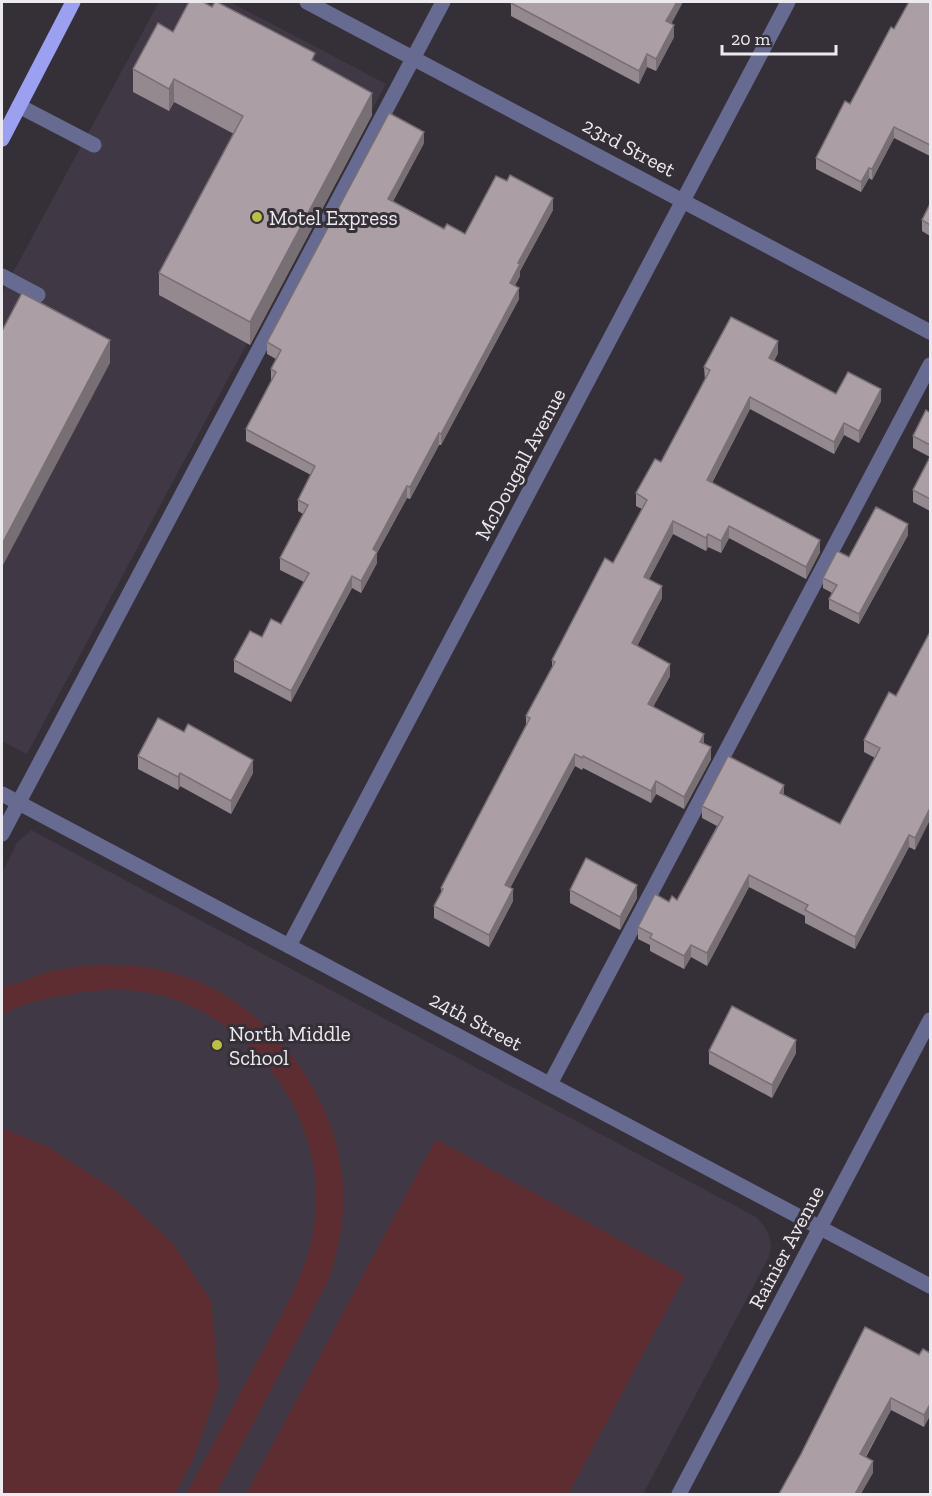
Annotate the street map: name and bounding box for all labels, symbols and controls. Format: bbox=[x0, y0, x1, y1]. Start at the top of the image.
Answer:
scale bar bbox=[722, 18, 836, 56]
text: 20 m bbox=[731, 28, 771, 50]
street label: 23rd Street bbox=[578, 112, 680, 182]
place label: Motel Express bbox=[269, 205, 398, 230]
marker: Motel Express bbox=[250, 210, 264, 224]
street label: McDougall Avenue bbox=[469, 384, 571, 544]
street label: 24th Street bbox=[425, 986, 527, 1056]
place label: North Middle School bbox=[229, 1021, 351, 1070]
marker: North Middle School bbox=[210, 1038, 224, 1052]
street label: Rainier Avenue bbox=[743, 1181, 829, 1313]

